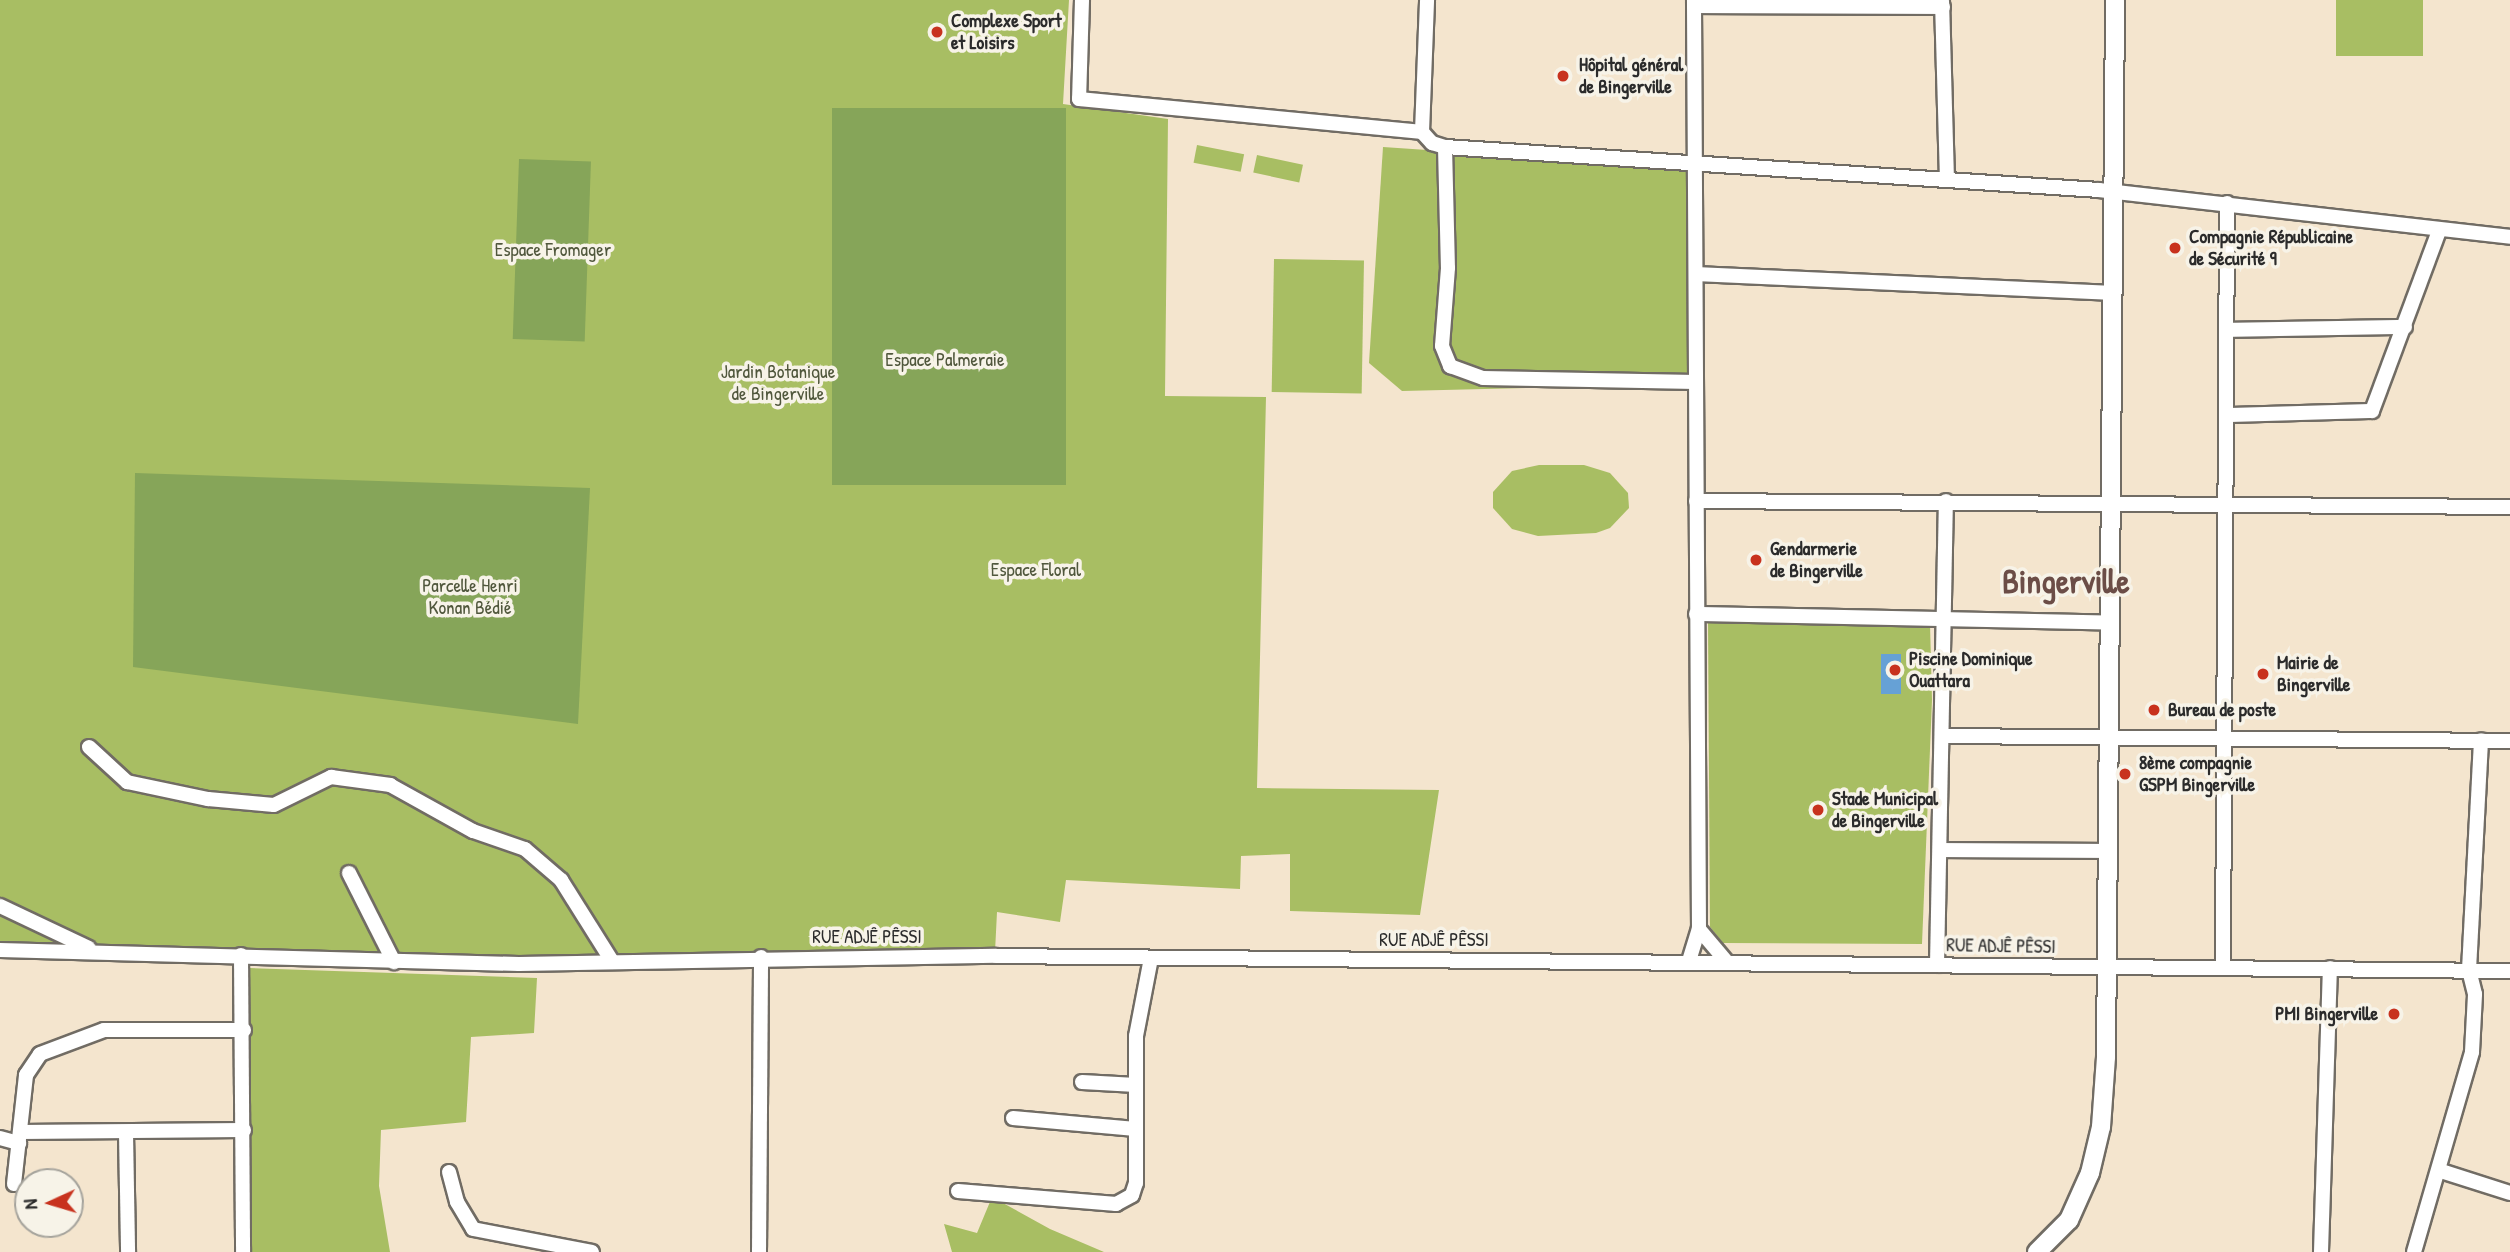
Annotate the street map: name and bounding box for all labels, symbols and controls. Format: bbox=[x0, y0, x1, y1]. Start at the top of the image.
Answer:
place label: Complexe Sport et Loisirs bbox=[951, 10, 1062, 54]
marker: Complexe Sport et Loisirs bbox=[929, 24, 945, 40]
place label: Hôpital général de Bingerville bbox=[1579, 54, 1683, 98]
marker: Hôpital général de Bingerville bbox=[1553, 66, 1573, 86]
place label: Compagnie Républicaine de Sécurité 9 bbox=[2189, 226, 2353, 270]
park label: Espace Fromager bbox=[495, 239, 611, 261]
marker: Compagnie Républicaine de Sécurité 9 bbox=[2167, 240, 2183, 256]
park label: Espace Palmeraie bbox=[885, 349, 1005, 371]
park label: Jardin Botanique de Bingerville bbox=[721, 361, 835, 405]
place label: Gendarmerie de Bingerville bbox=[1770, 538, 1863, 582]
marker: Gendarmerie de Bingerville bbox=[1748, 552, 1764, 568]
park label: Espace Floral bbox=[991, 559, 1081, 581]
district label: Bingerville bbox=[2002, 562, 2130, 602]
park label: Parcelle Henri Konan Bédié bbox=[422, 575, 518, 619]
place label: Piscine Dominique Ouattara bbox=[1909, 648, 2033, 692]
place label: Mairie de Bingerville bbox=[2277, 652, 2350, 696]
marker: Piscine Dominique Ouattara bbox=[1887, 662, 1903, 678]
marker: Mairie de Bingerville bbox=[2255, 666, 2271, 682]
place label: Bureau de poste bbox=[2168, 699, 2276, 721]
marker: Bureau de poste bbox=[2146, 702, 2162, 718]
place label: 8ème compagnie GSPM Bingerville bbox=[2139, 752, 2255, 796]
marker: 8ème compagnie GSPM Bingerville bbox=[2117, 766, 2133, 782]
place label: Stade Municipal de Bingerville bbox=[1832, 788, 1938, 832]
marker: Stade Municipal de Bingerville bbox=[1810, 802, 1826, 818]
street label: RUE ADJÊ PÊSSI bbox=[812, 926, 922, 948]
street label: RUE ADJÊ PÊSSI bbox=[1379, 929, 1489, 951]
street label: RUE ADJÊ PÊSSI bbox=[1946, 934, 2056, 958]
place label: PMI Bingerville bbox=[2275, 1003, 2378, 1025]
marker: PMI Bingerville bbox=[2384, 1004, 2404, 1024]
north arrow bbox=[14, 1168, 84, 1238]
text: N bbox=[17, 1198, 43, 1210]

